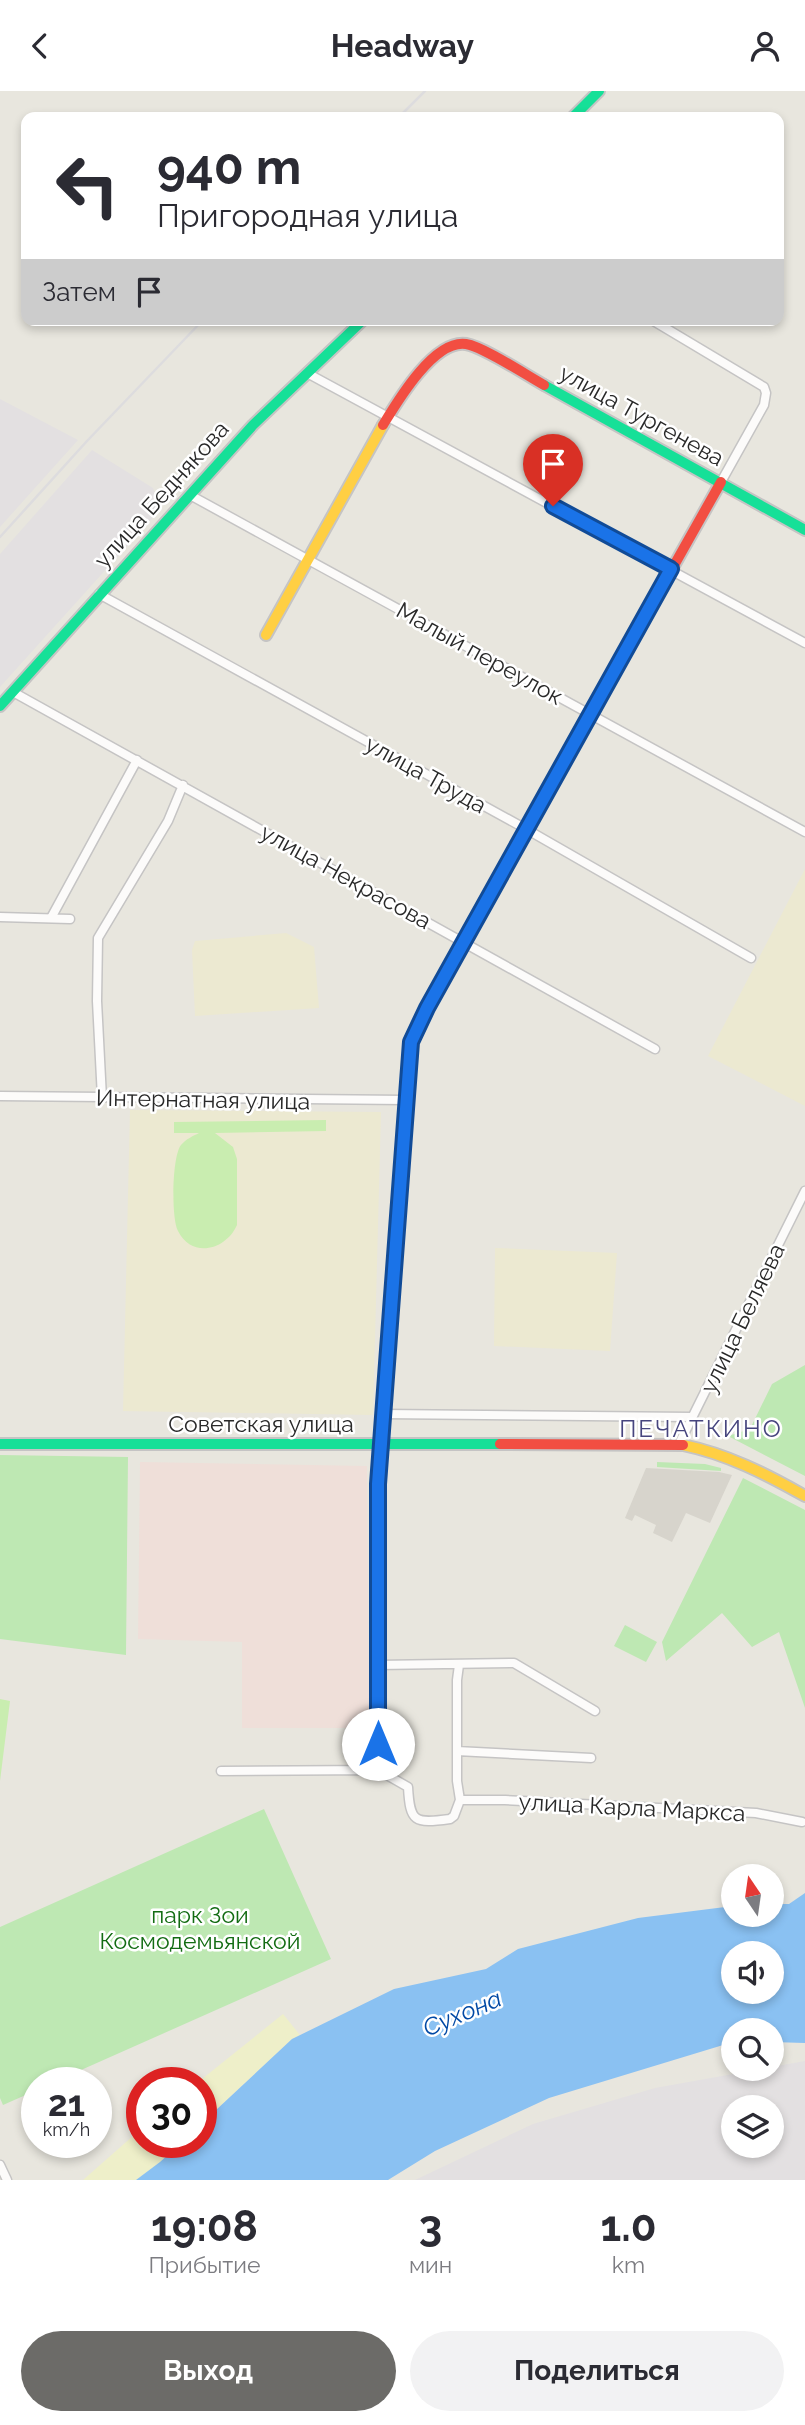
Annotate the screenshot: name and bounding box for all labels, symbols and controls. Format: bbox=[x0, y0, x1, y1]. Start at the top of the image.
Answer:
icon: back bbox=[21, 27, 59, 65]
text: Headway bbox=[331, 27, 474, 64]
icon: person bbox=[746, 27, 784, 65]
text: 940 m bbox=[157, 138, 301, 195]
icon: left bbox=[42, 140, 133, 231]
text: Пригородная улица bbox=[157, 197, 458, 234]
icon: arrive bbox=[130, 273, 168, 311]
text: Затем bbox=[42, 277, 116, 307]
street label: улица Тургенева bbox=[555, 359, 729, 471]
street label: улица Беднякова bbox=[88, 415, 234, 573]
pin bbox=[523, 434, 583, 506]
icon: arrive bbox=[534, 445, 572, 483]
street label: Малый переулок bbox=[392, 596, 568, 710]
street label: улица Труда bbox=[361, 730, 491, 818]
street label: улица Некрасова bbox=[256, 818, 436, 934]
street label: Интернатная улица bbox=[96, 1084, 310, 1114]
street label: улица Беляева bbox=[694, 1239, 790, 1397]
street label: Советская улица bbox=[168, 1410, 354, 1437]
district label: ПЕЧАТКИНО bbox=[619, 1414, 783, 1443]
position arrow bbox=[341, 1707, 415, 1781]
street label: улица Карла Маркса bbox=[518, 1788, 746, 1826]
north arrow bbox=[721, 1864, 784, 1927]
map controls bbox=[721, 1864, 784, 2158]
park label: парк Зои Космодемьянской bbox=[100, 1901, 300, 1954]
button: sound bbox=[721, 1941, 784, 2004]
water label: Сухона bbox=[418, 1983, 506, 2043]
button: search bbox=[721, 2018, 784, 2081]
speed limit sign: 30 bbox=[126, 2067, 217, 2158]
text: 21 bbox=[48, 2083, 85, 2124]
button: layers bbox=[721, 2095, 784, 2158]
text: km/h bbox=[43, 2119, 90, 2140]
text: 19:08 bbox=[151, 2202, 258, 2251]
text: 3 bbox=[419, 2202, 442, 2251]
text: 1.0 bbox=[601, 2202, 657, 2251]
text: Прибытие bbox=[148, 2251, 260, 2278]
text: мин bbox=[409, 2251, 452, 2278]
text: km bbox=[612, 2251, 645, 2278]
button: Выход bbox=[21, 2331, 396, 2411]
button: Поделиться bbox=[410, 2331, 784, 2411]

